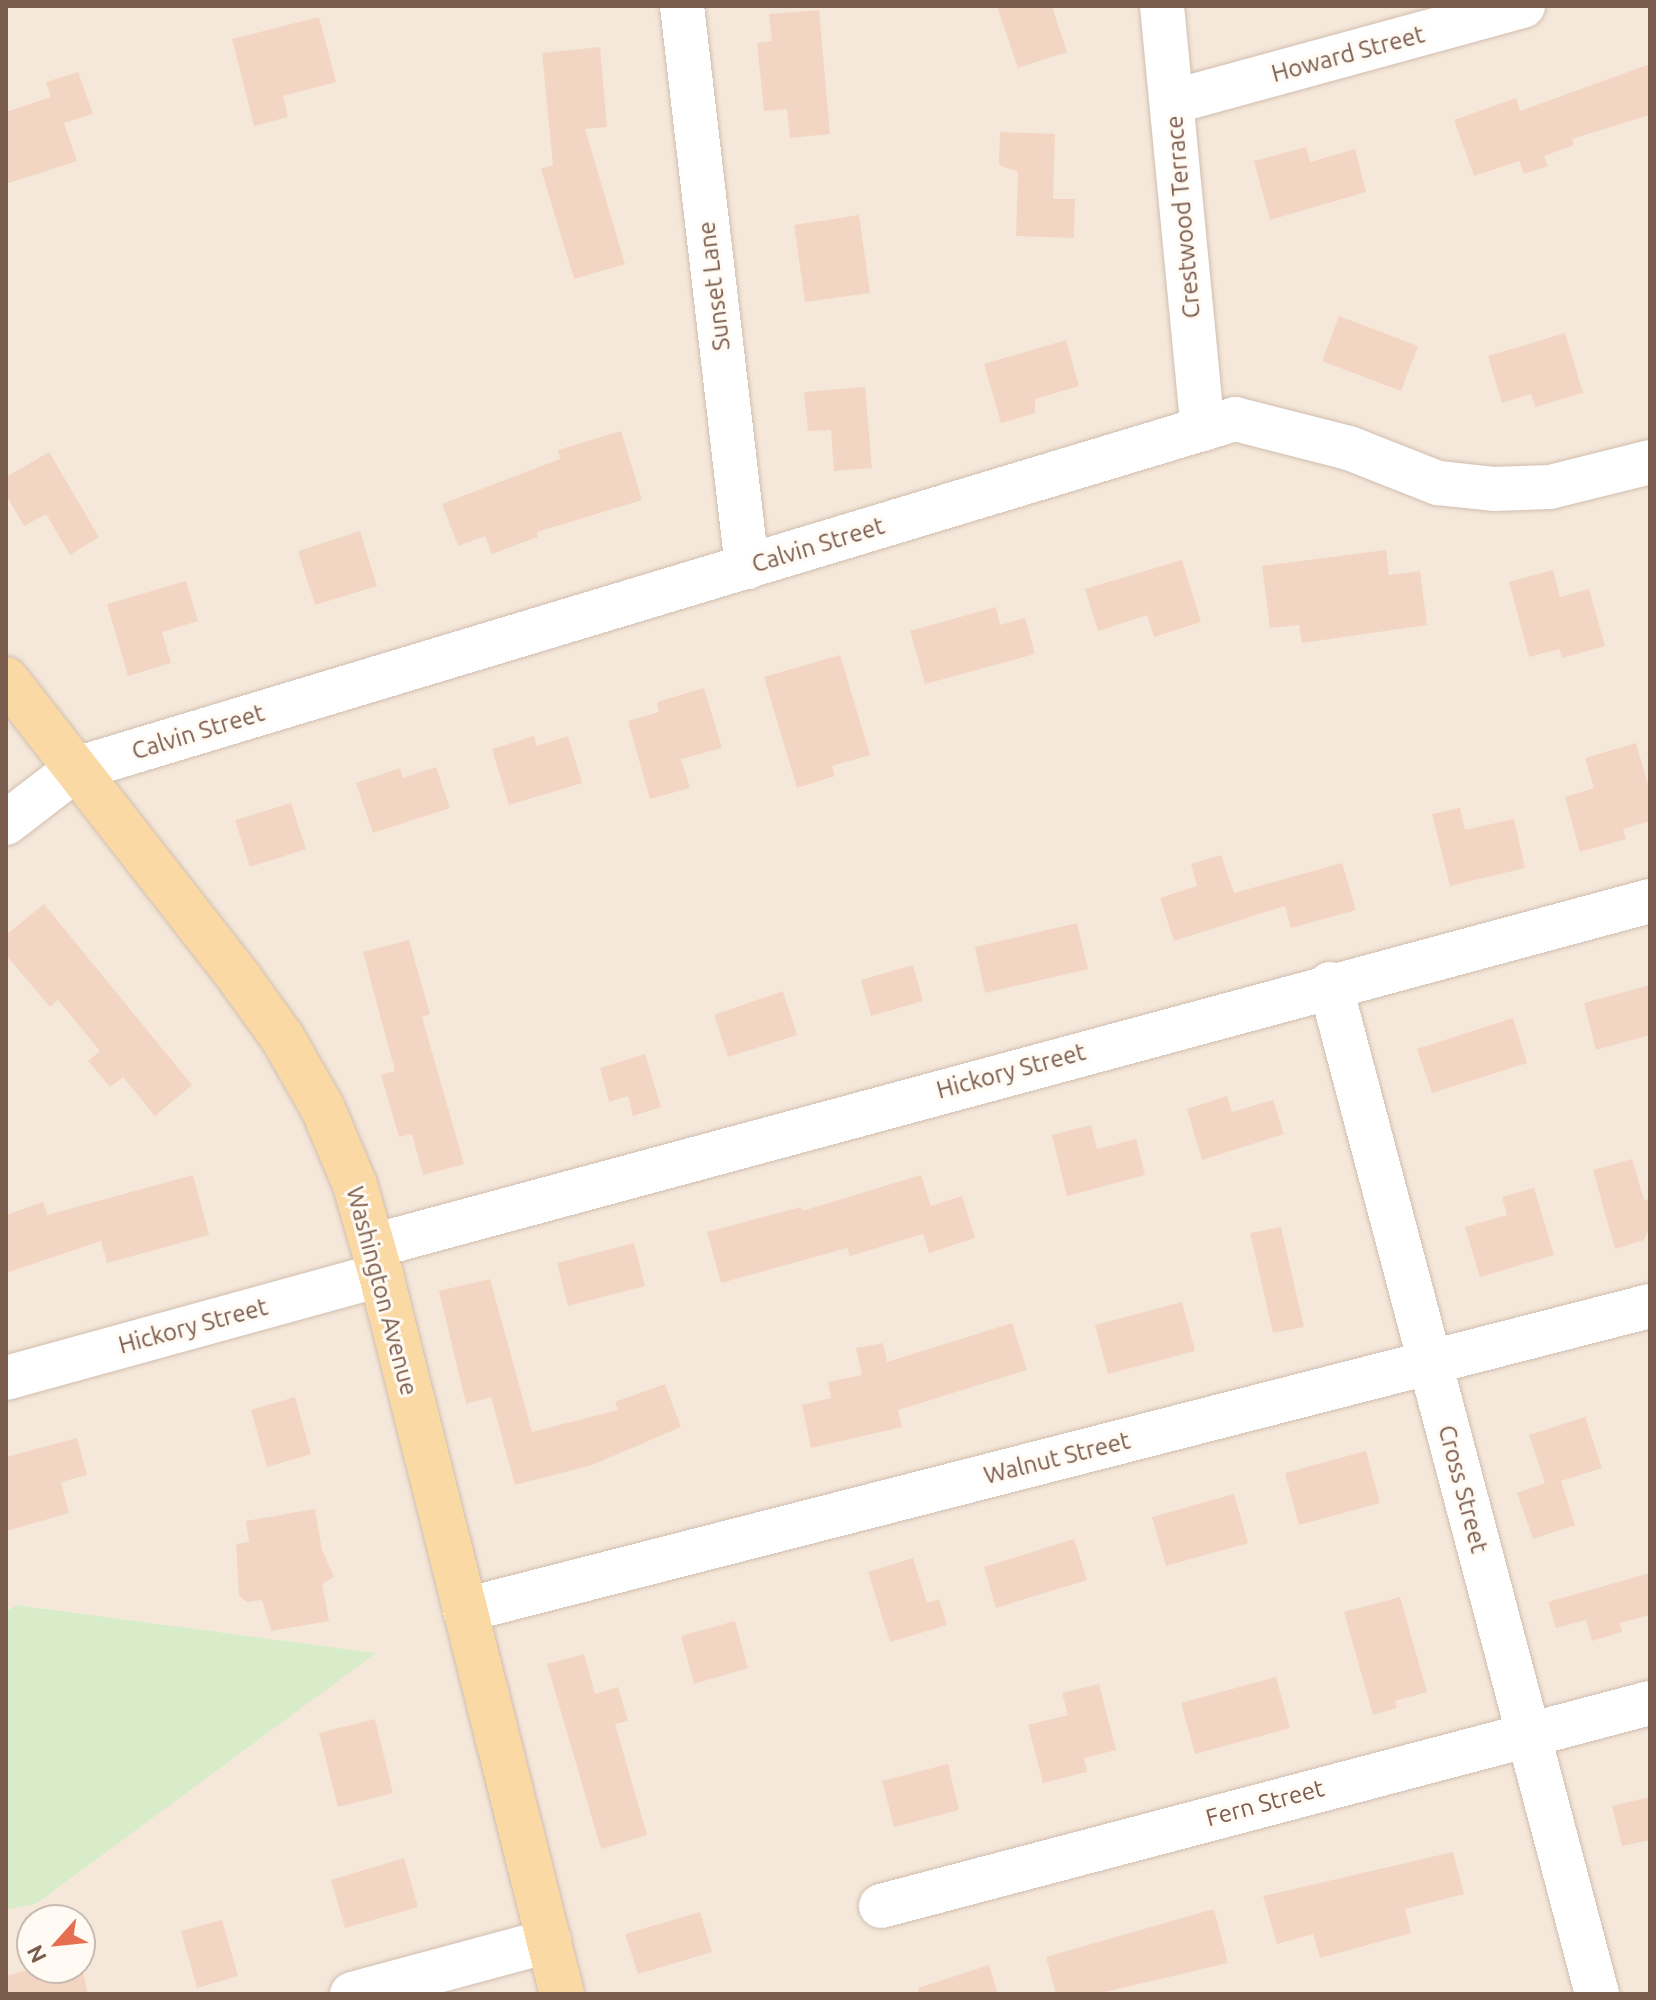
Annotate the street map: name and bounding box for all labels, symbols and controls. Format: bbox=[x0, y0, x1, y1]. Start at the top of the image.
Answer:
street label: Howard Street bbox=[1268, 20, 1428, 88]
street label: Crestwood Terrace bbox=[1160, 114, 1206, 320]
street label: Sunset Lane bbox=[692, 220, 736, 352]
street label: Calvin Street bbox=[748, 511, 888, 579]
street label: Calvin Street bbox=[128, 698, 268, 766]
street label: Hickory Street bbox=[933, 1037, 1089, 1105]
street label: Washington Avenue bbox=[340, 1183, 424, 1399]
street label: Hickory Street bbox=[115, 1292, 271, 1360]
street label: Cross Street bbox=[1432, 1422, 1494, 1556]
street label: Walnut Street bbox=[981, 1426, 1133, 1490]
street label: Fern Street bbox=[1203, 1773, 1327, 1833]
north arrow bbox=[16, 1904, 96, 1984]
text: N bbox=[21, 1941, 51, 1967]

